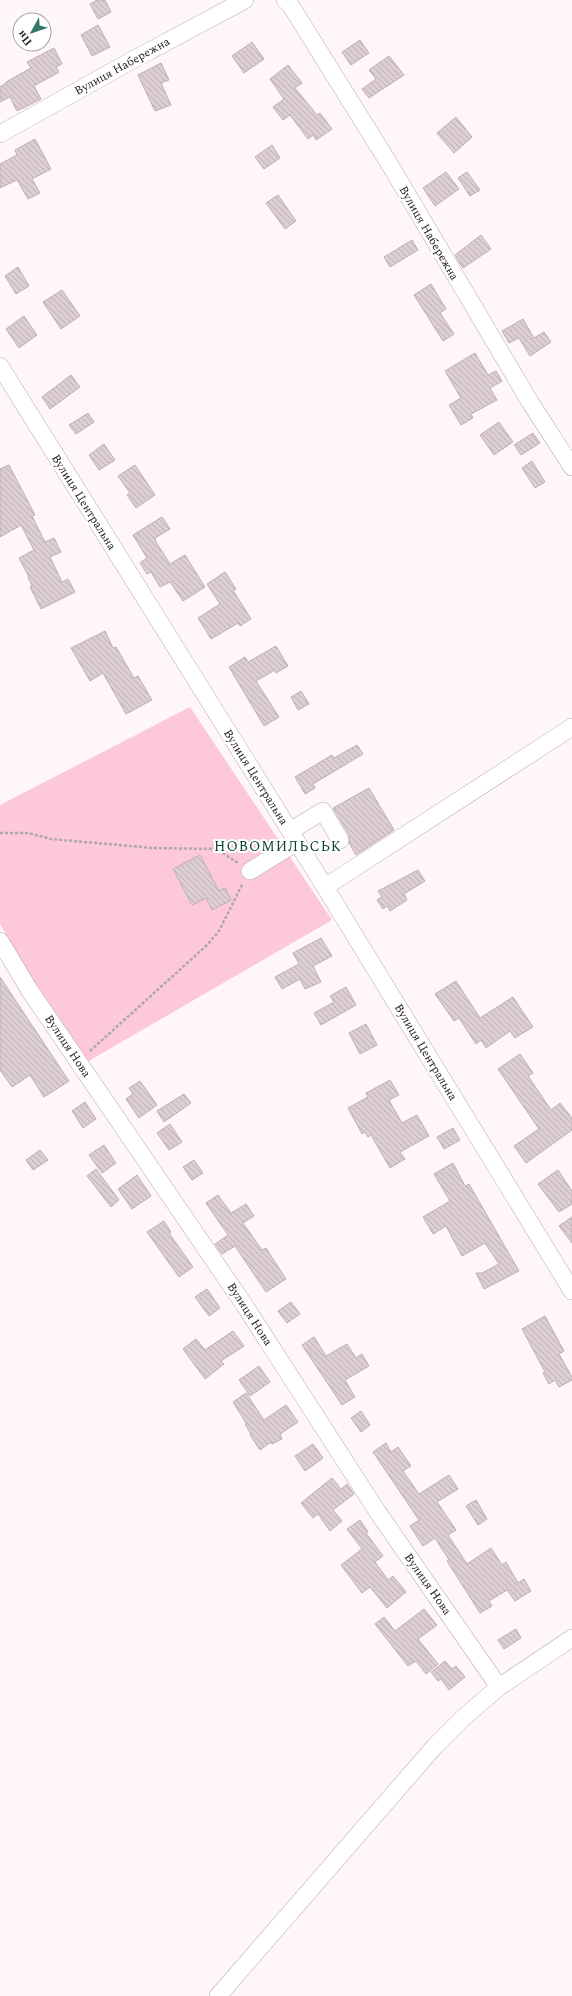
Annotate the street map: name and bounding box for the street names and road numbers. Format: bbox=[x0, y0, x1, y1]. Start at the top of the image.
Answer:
street label: Вулиця Набережна bbox=[71, 32, 174, 101]
street label: Вулиця Набережна bbox=[394, 182, 464, 284]
street label: Вулиця Центральна bbox=[46, 451, 121, 554]
street label: Вулиця Центральна bbox=[218, 726, 293, 829]
street label: Вулиця Центральна bbox=[389, 1000, 462, 1104]
street label: Вулиця Нова bbox=[40, 1011, 96, 1082]
street label: Вулиця Нова bbox=[222, 1279, 277, 1350]
street label: Вулиця Нова bbox=[399, 1549, 456, 1619]

